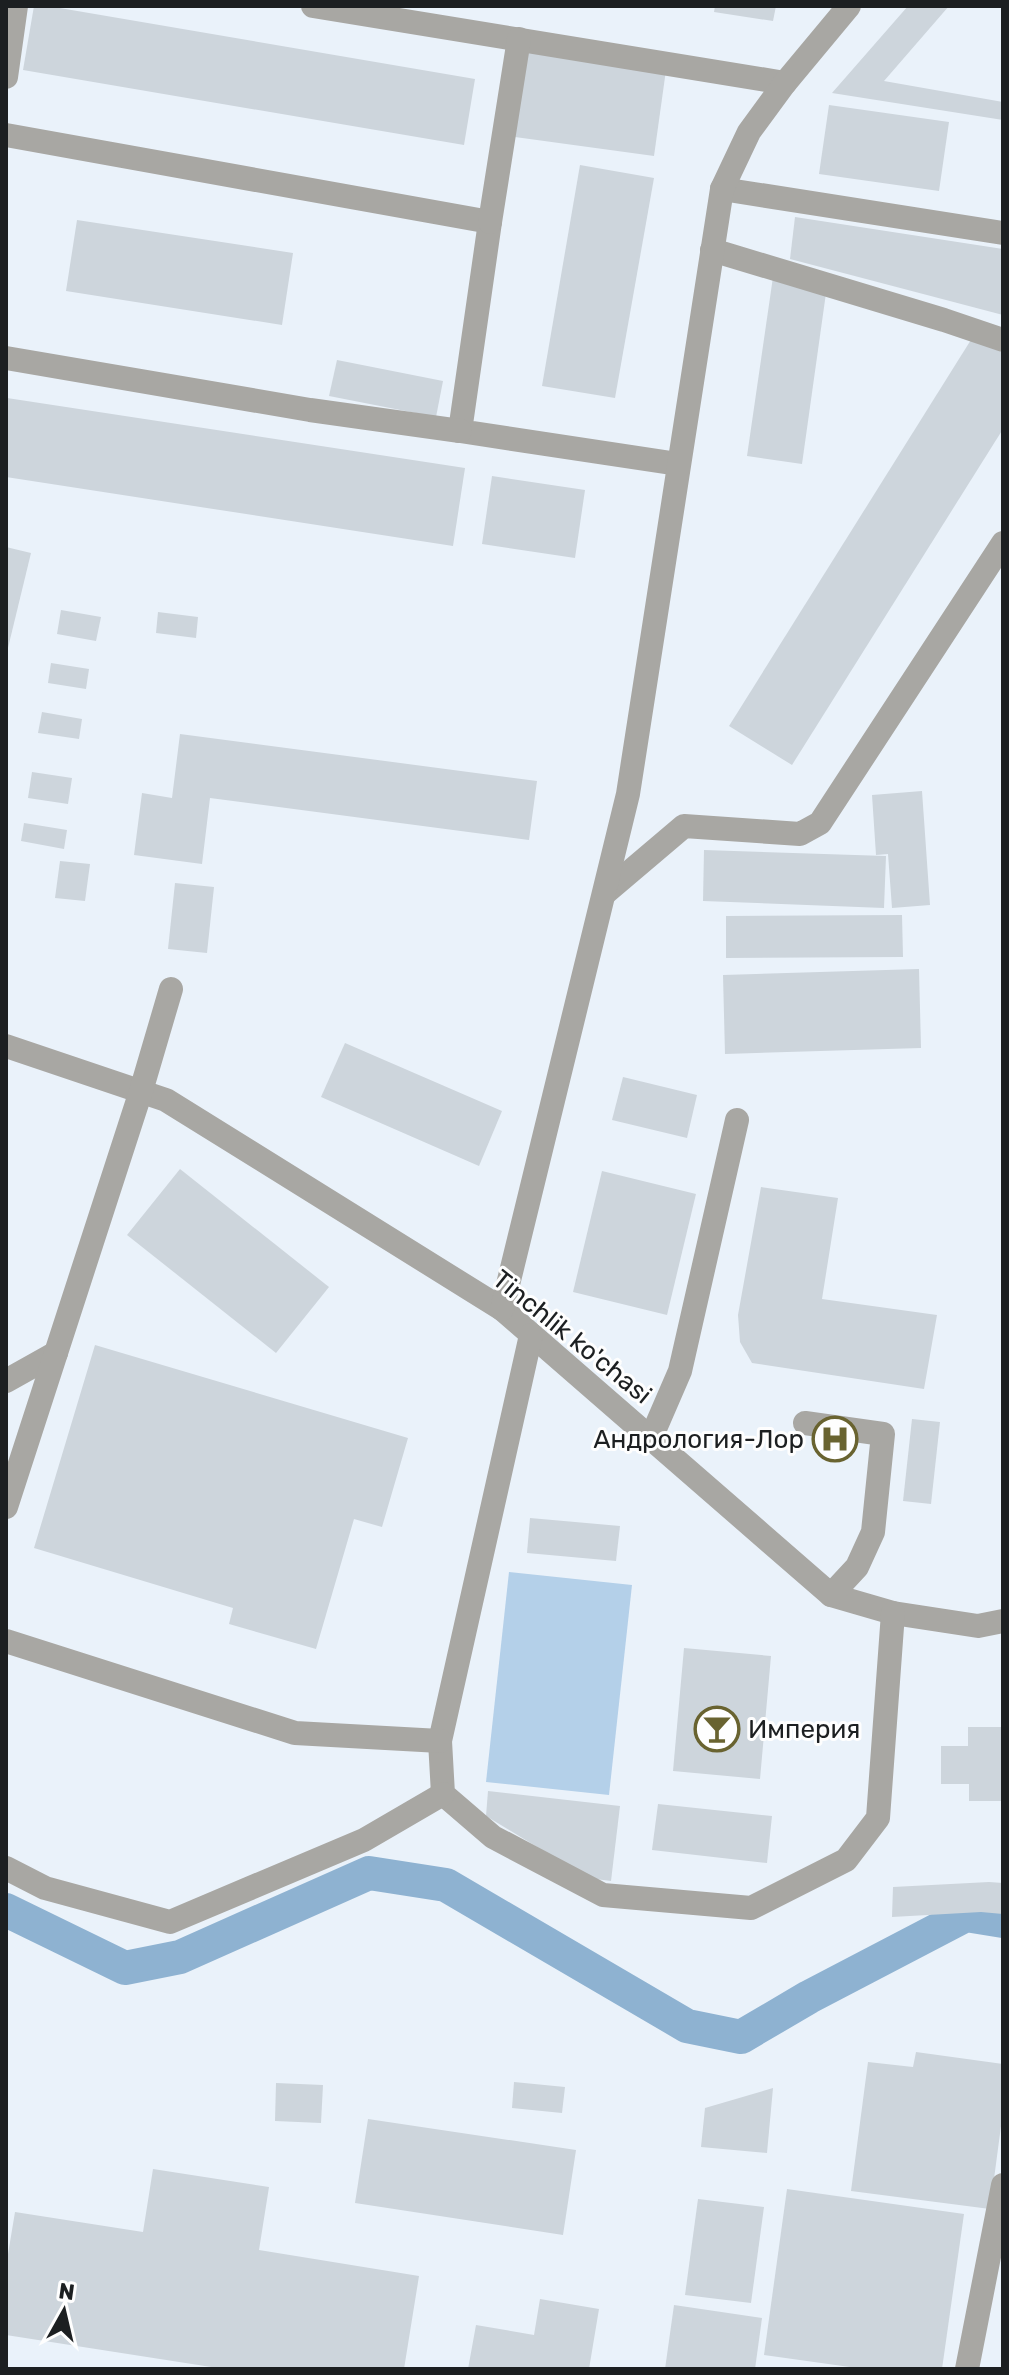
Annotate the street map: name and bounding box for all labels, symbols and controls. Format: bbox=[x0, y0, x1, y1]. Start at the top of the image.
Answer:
street label: Tinchlik ko'chasi bbox=[486, 1264, 658, 1410]
hospital icon: Андрология-Лор bbox=[811, 1415, 859, 1463]
place label: Андрология-Лор bbox=[593, 1424, 804, 1455]
bar icon: Империя bbox=[693, 1705, 741, 1753]
place label: Империя bbox=[748, 1714, 860, 1745]
north arrow bbox=[24, 2271, 104, 2351]
text: N bbox=[57, 2277, 76, 2306]

